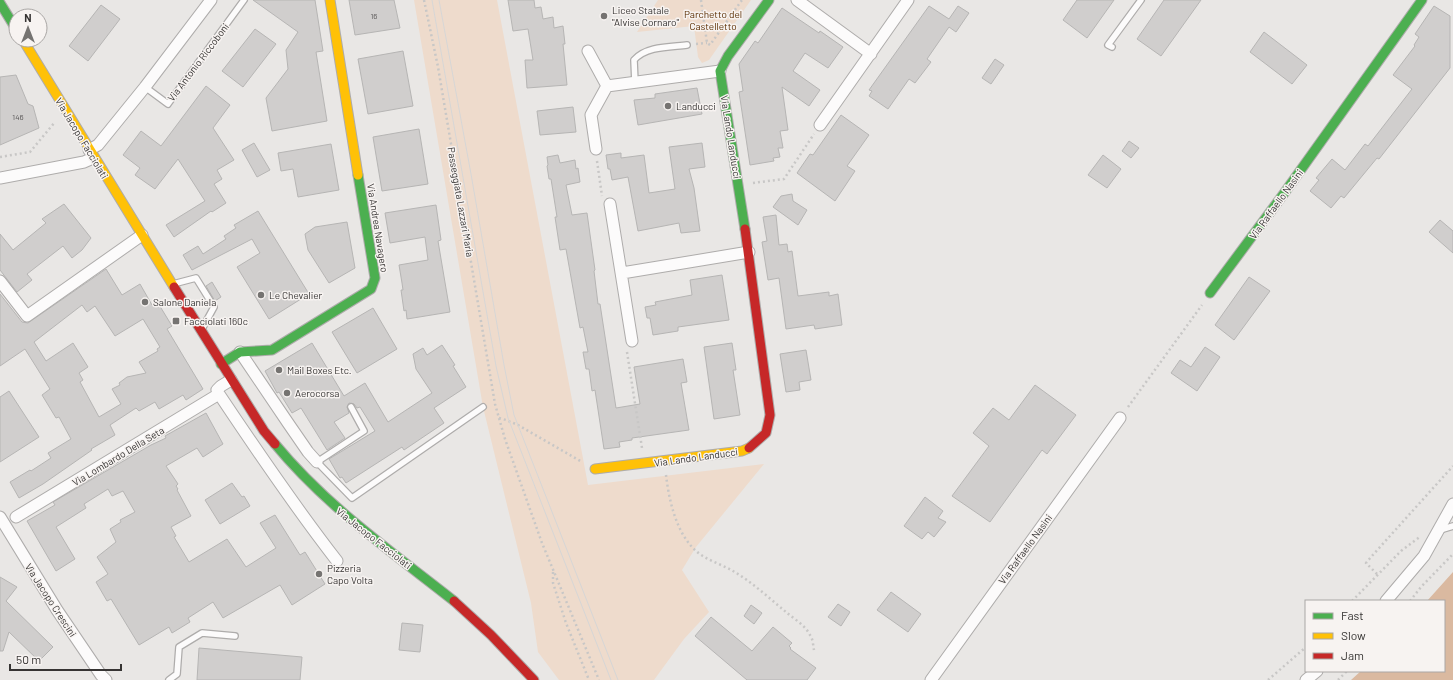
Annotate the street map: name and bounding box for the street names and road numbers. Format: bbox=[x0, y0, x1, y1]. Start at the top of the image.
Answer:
street label: Via Antonio Riccoboni bbox=[165, 21, 231, 103]
street label: Via Lando Landucci bbox=[718, 94, 744, 180]
street label: Via Jacopo Facciolati bbox=[53, 95, 111, 181]
street label: Passeggiata Lazzari Maria bbox=[445, 146, 477, 258]
street label: Via Raffaello Nasini bbox=[1247, 167, 1305, 241]
street label: Via Andrea Navagero bbox=[365, 183, 391, 273]
street label: Via Lombardo Della Seta bbox=[70, 424, 166, 488]
street label: Via Lando Landucci bbox=[653, 445, 739, 469]
street label: Via Jacopo Facciolati bbox=[334, 505, 414, 571]
street label: Via Raffaello Nasini bbox=[996, 512, 1054, 586]
street label: Via Jacopo Crescini bbox=[23, 561, 79, 639]

